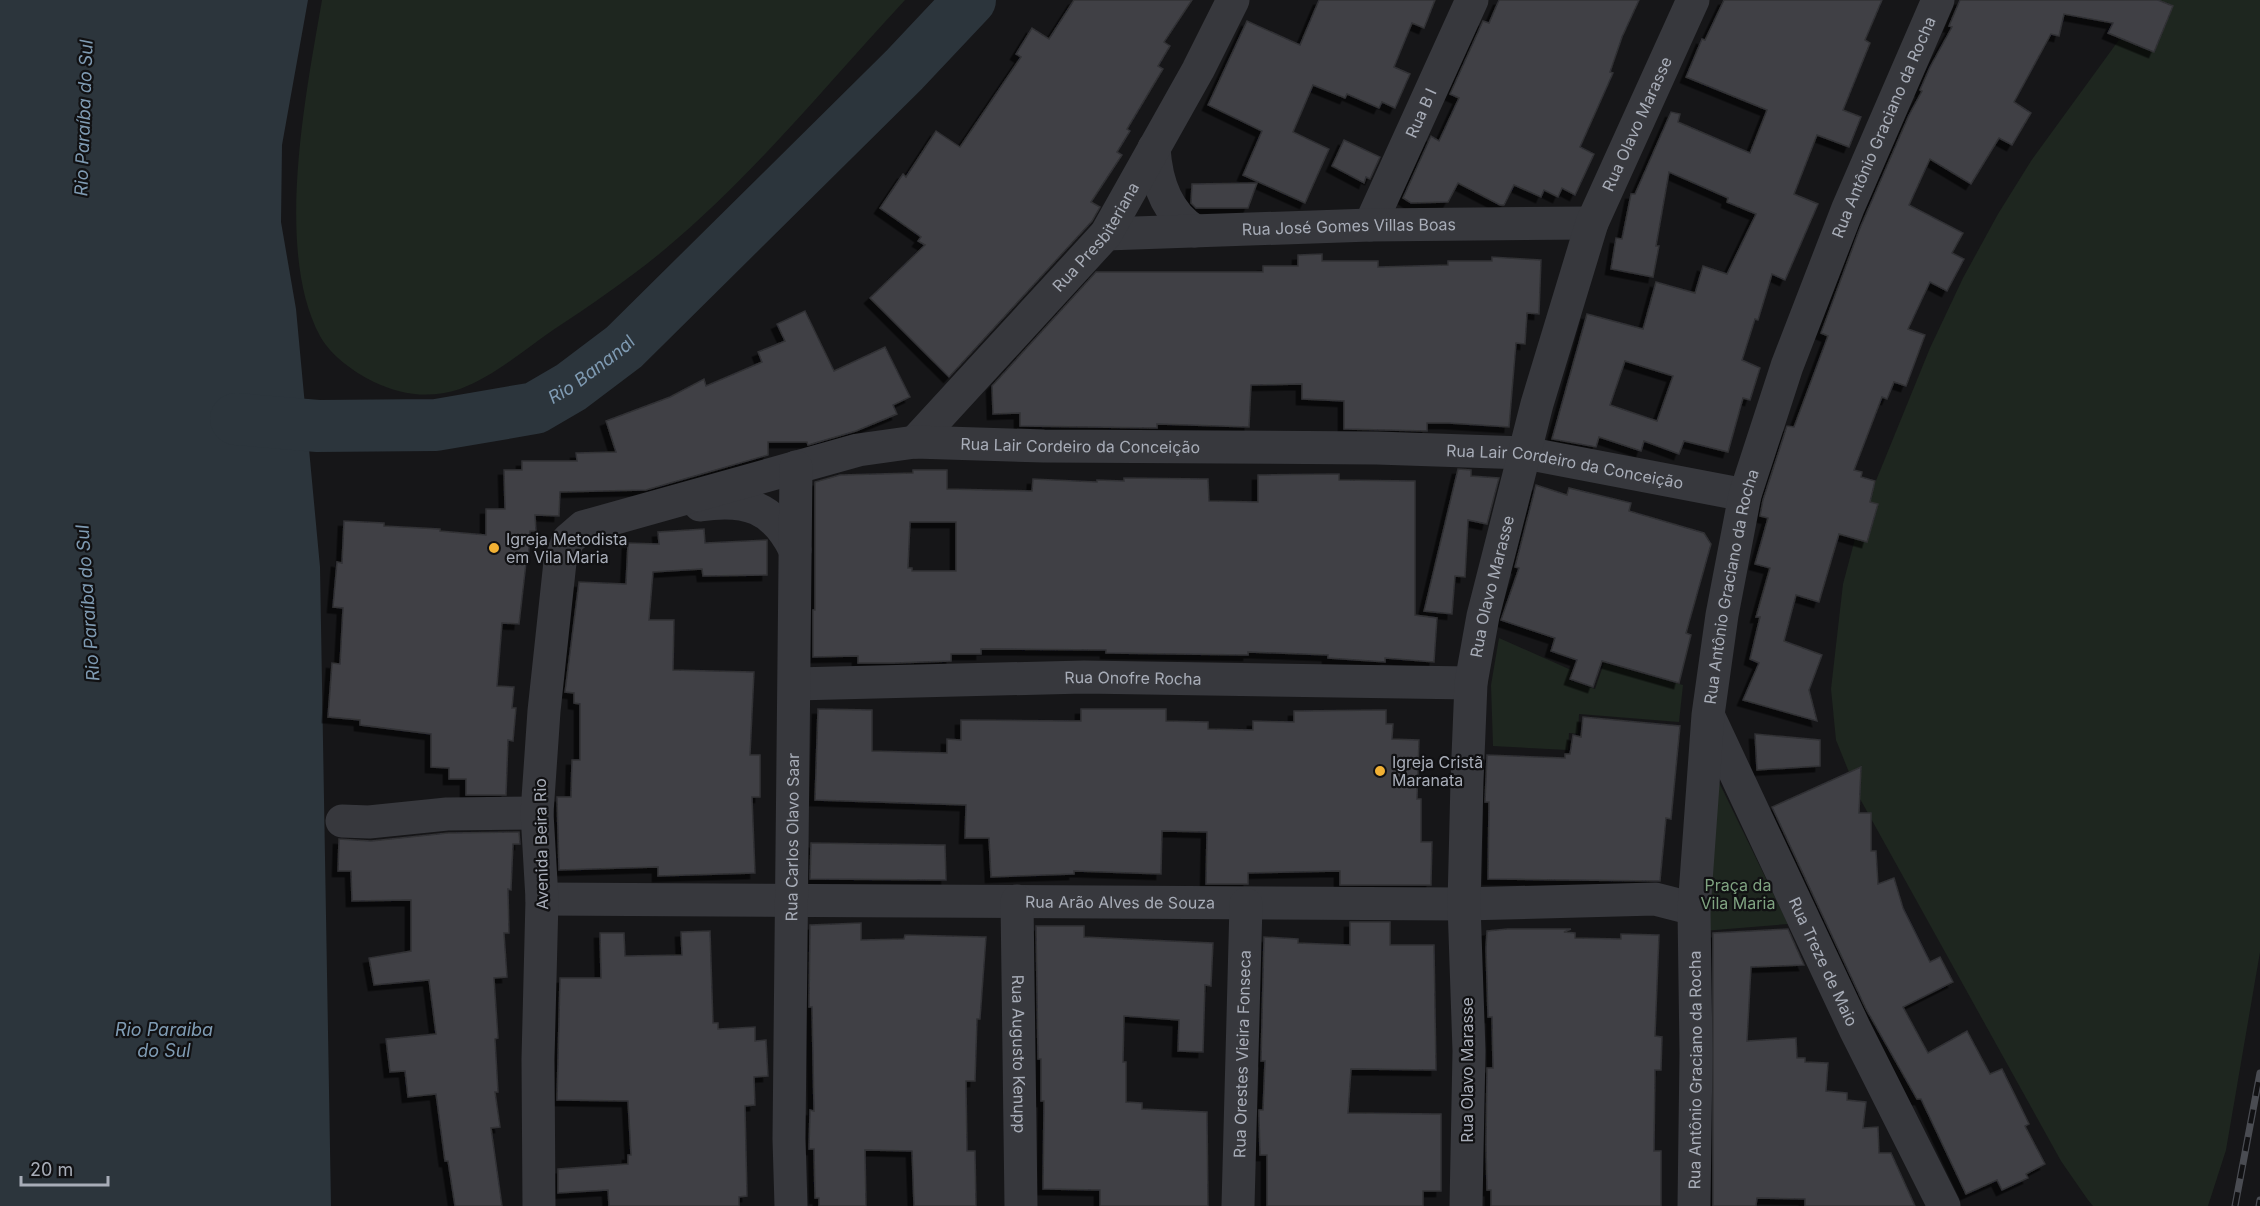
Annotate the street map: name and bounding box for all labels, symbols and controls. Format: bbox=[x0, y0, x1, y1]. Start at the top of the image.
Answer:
street label: Rua Antônio Graciano da Rocha bbox=[1827, 13, 1940, 241]
water label: Rio Paraíba do Sul bbox=[70, 39, 97, 197]
street label: Rua Olavo Marasse bbox=[1598, 53, 1676, 194]
street label: Rua B I bbox=[1401, 85, 1441, 141]
street label: Rua Presbiteriana bbox=[1048, 179, 1143, 296]
street label: Rua José Gomes Villas Boas bbox=[1241, 214, 1456, 239]
water label: Rio Bananal bbox=[544, 331, 640, 408]
street label: Rua Lair Cordeiro da Conceição bbox=[960, 433, 1200, 457]
street label: Rua Lair Cordeiro da Conceição bbox=[1446, 440, 1685, 493]
street label: Rua Antônio Graciano da Rocha bbox=[1700, 466, 1763, 705]
street label: Rua Olavo Marasse bbox=[1466, 513, 1518, 659]
water label: Rio Paraíba do Sul bbox=[72, 523, 103, 682]
place label: Igreja Metodista em Vila Maria bbox=[506, 529, 627, 567]
marker: Igreja Metodista em Vila Maria bbox=[487, 541, 501, 555]
street label: Rua Onofre Rocha bbox=[1064, 667, 1202, 689]
place label: Igreja Cristã Maranata bbox=[1392, 752, 1483, 790]
street label: Rua Carlos Olavo Saar bbox=[781, 753, 803, 921]
marker: Igreja Cristã Maranata bbox=[1373, 764, 1387, 778]
street label: Avenida Beira Rio bbox=[530, 778, 552, 910]
park label: Praça da Vila Maria bbox=[1701, 875, 1775, 913]
street label: Rua Arão Alves de Souza bbox=[1025, 892, 1215, 913]
street label: Rua Treze de Maio bbox=[1785, 894, 1862, 1029]
street label: Rua Orestes Vieira Fonseca bbox=[1229, 950, 1255, 1158]
street label: Rua Antônio Graciano da Rocha bbox=[1684, 950, 1706, 1190]
street label: Rua Augusto Kenupp bbox=[1008, 975, 1030, 1133]
street label: Rua Olavo Marasse bbox=[1457, 997, 1477, 1143]
water label: Rio Paraiba do Sul bbox=[115, 1019, 213, 1061]
scale bar bbox=[21, 1149, 108, 1187]
text: 20 m bbox=[30, 1159, 73, 1180]

